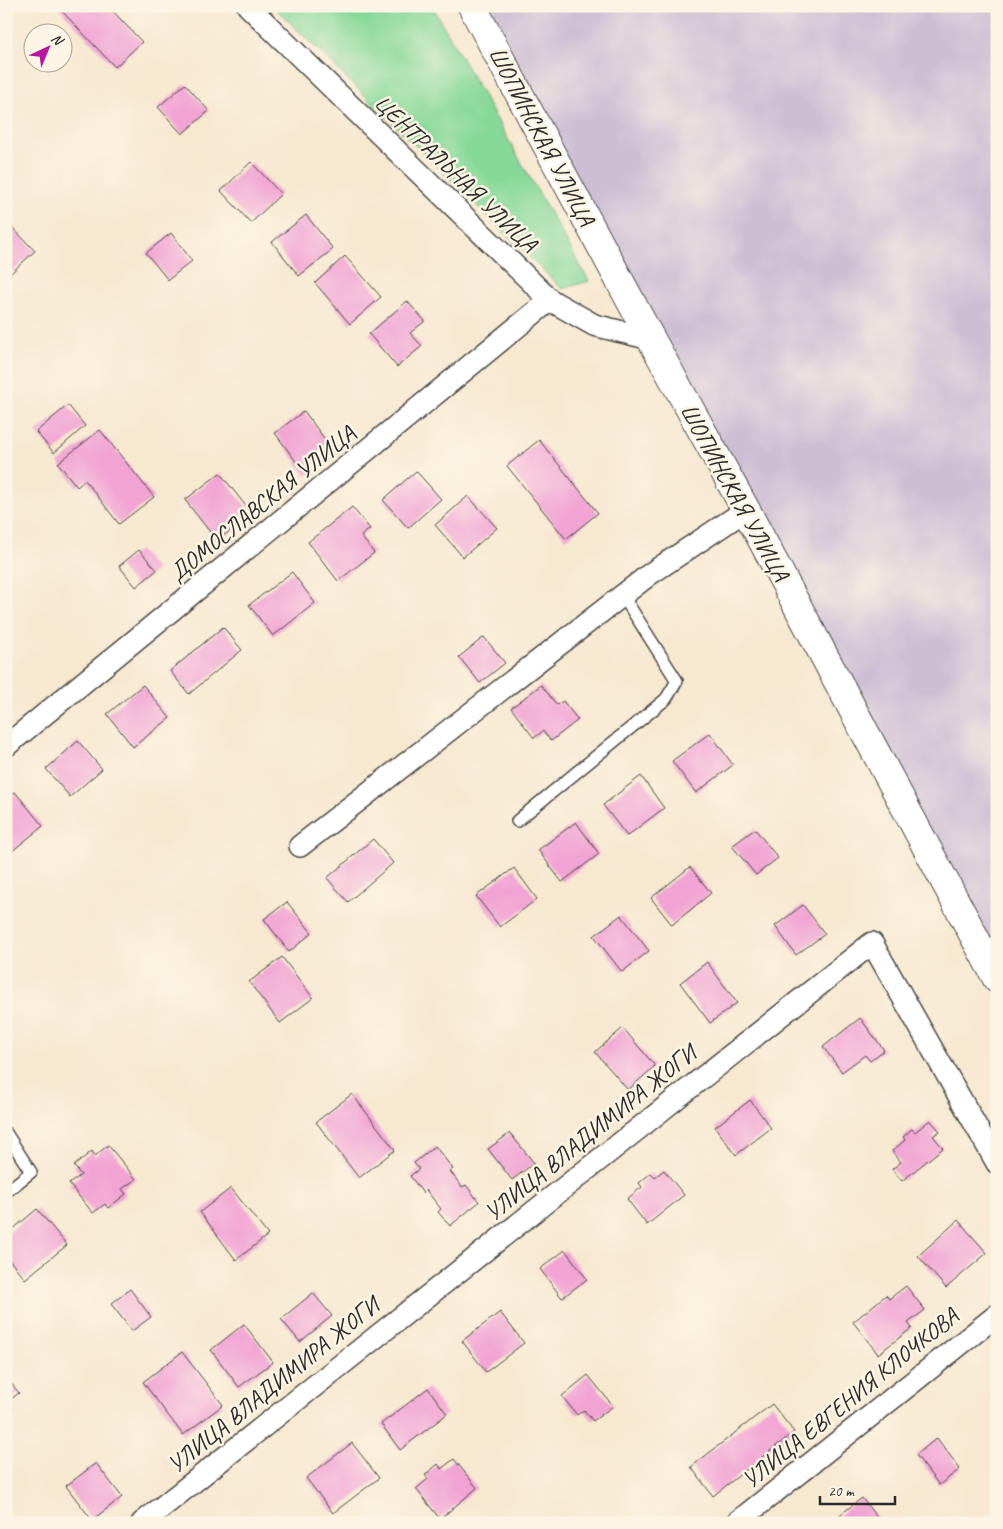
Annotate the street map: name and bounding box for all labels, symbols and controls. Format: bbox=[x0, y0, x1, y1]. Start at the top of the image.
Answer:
north arrow bbox=[22, 22, 72, 72]
text: N bbox=[48, 30, 67, 50]
street label: ШОПИНСКАЯ УЛИЦА bbox=[482, 41, 602, 231]
street label: ЦЕНТРАЛЬНАЯ УЛИЦА bbox=[368, 88, 544, 259]
street label: ШОПИНСКАЯ УЛИЦА bbox=[674, 398, 797, 587]
street label: ДОМОСЛАВСКАЯ УЛИЦА bbox=[163, 418, 362, 587]
street label: УЛИЦА ВЛАДИМИРА ЖОГИ bbox=[478, 1036, 705, 1228]
street label: УЛИЦА ВЛАДИМИРА ЖОГИ bbox=[161, 1288, 388, 1480]
street label: УЛИЦА ЕВГЕНИЯ КЛОЧКОВА bbox=[736, 1301, 965, 1495]
scale bar bbox=[820, 1474, 896, 1506]
text: 20 m bbox=[828, 1482, 855, 1501]

